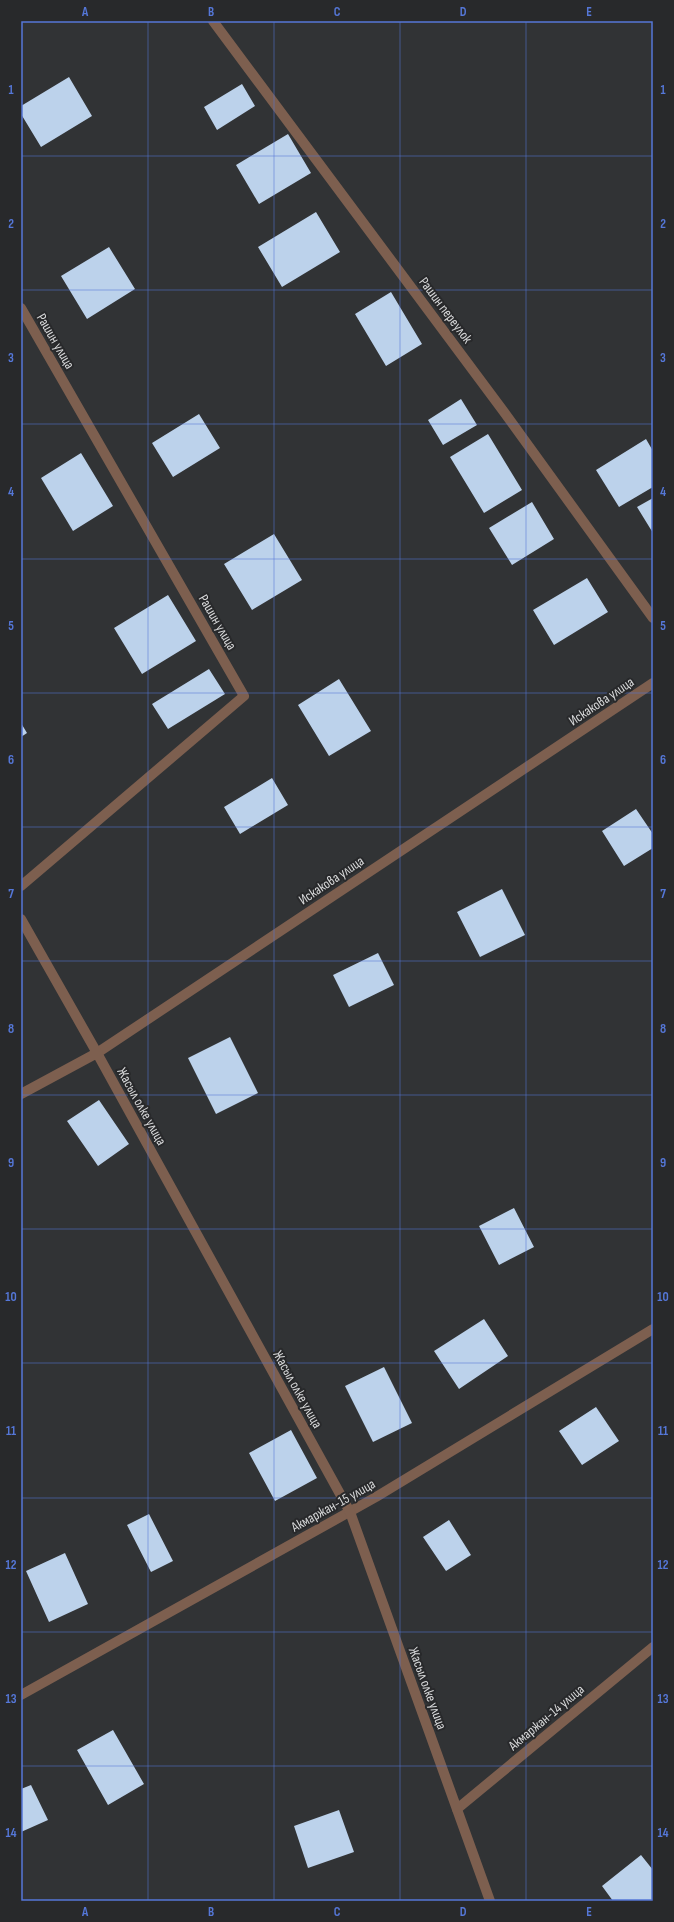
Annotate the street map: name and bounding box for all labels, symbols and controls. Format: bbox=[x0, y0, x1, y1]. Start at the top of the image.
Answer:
text: A bbox=[81, 4, 89, 20]
text: B bbox=[208, 4, 214, 20]
text: C bbox=[334, 4, 341, 20]
text: D bbox=[460, 4, 467, 20]
text: E bbox=[586, 4, 592, 20]
text: 1 bbox=[8, 82, 14, 98]
text: 1 bbox=[660, 82, 666, 98]
text: 2 bbox=[8, 216, 14, 232]
text: 2 bbox=[660, 216, 666, 232]
street label: Рашин переулок bbox=[415, 274, 476, 347]
street label: Рашин улица bbox=[33, 310, 78, 372]
text: 3 bbox=[8, 350, 14, 366]
text: 3 bbox=[660, 350, 666, 366]
text: 4 bbox=[8, 484, 14, 500]
text: 4 bbox=[660, 484, 666, 500]
street label: Рашин улица bbox=[195, 591, 240, 653]
text: 5 bbox=[8, 618, 14, 634]
text: 5 bbox=[660, 618, 666, 634]
street label: Искакова улица bbox=[565, 673, 637, 729]
text: 6 bbox=[8, 752, 14, 768]
text: 6 bbox=[660, 752, 666, 768]
street label: Искакова улица bbox=[295, 852, 367, 908]
text: 7 bbox=[8, 886, 14, 902]
text: 7 bbox=[660, 886, 666, 902]
text: 8 bbox=[8, 1021, 14, 1037]
text: 8 bbox=[660, 1021, 666, 1037]
street label: Жасыл олке улица bbox=[113, 1064, 170, 1148]
text: 9 bbox=[8, 1155, 14, 1171]
text: 9 bbox=[660, 1155, 666, 1171]
text: 10 bbox=[5, 1289, 17, 1305]
text: 10 bbox=[657, 1289, 669, 1305]
street label: Жасыл олке улица bbox=[269, 1347, 326, 1431]
text: 11 bbox=[6, 1423, 16, 1439]
text: 11 bbox=[658, 1423, 668, 1439]
street label: Акмаржан-15 улица bbox=[287, 1475, 378, 1536]
text: 12 bbox=[6, 1557, 17, 1573]
text: 12 bbox=[658, 1557, 669, 1573]
street label: Жасыл олке улица bbox=[405, 1645, 450, 1732]
street label: Акмаржан-14 улица bbox=[504, 1681, 588, 1755]
text: 13 bbox=[6, 1691, 17, 1707]
text: 13 bbox=[658, 1691, 669, 1707]
text: 14 bbox=[5, 1825, 17, 1841]
text: 14 bbox=[657, 1825, 669, 1841]
text: A bbox=[81, 1904, 89, 1920]
text: B bbox=[208, 1904, 214, 1920]
text: C bbox=[334, 1904, 341, 1920]
text: D bbox=[460, 1904, 467, 1920]
text: E bbox=[586, 1904, 592, 1920]

